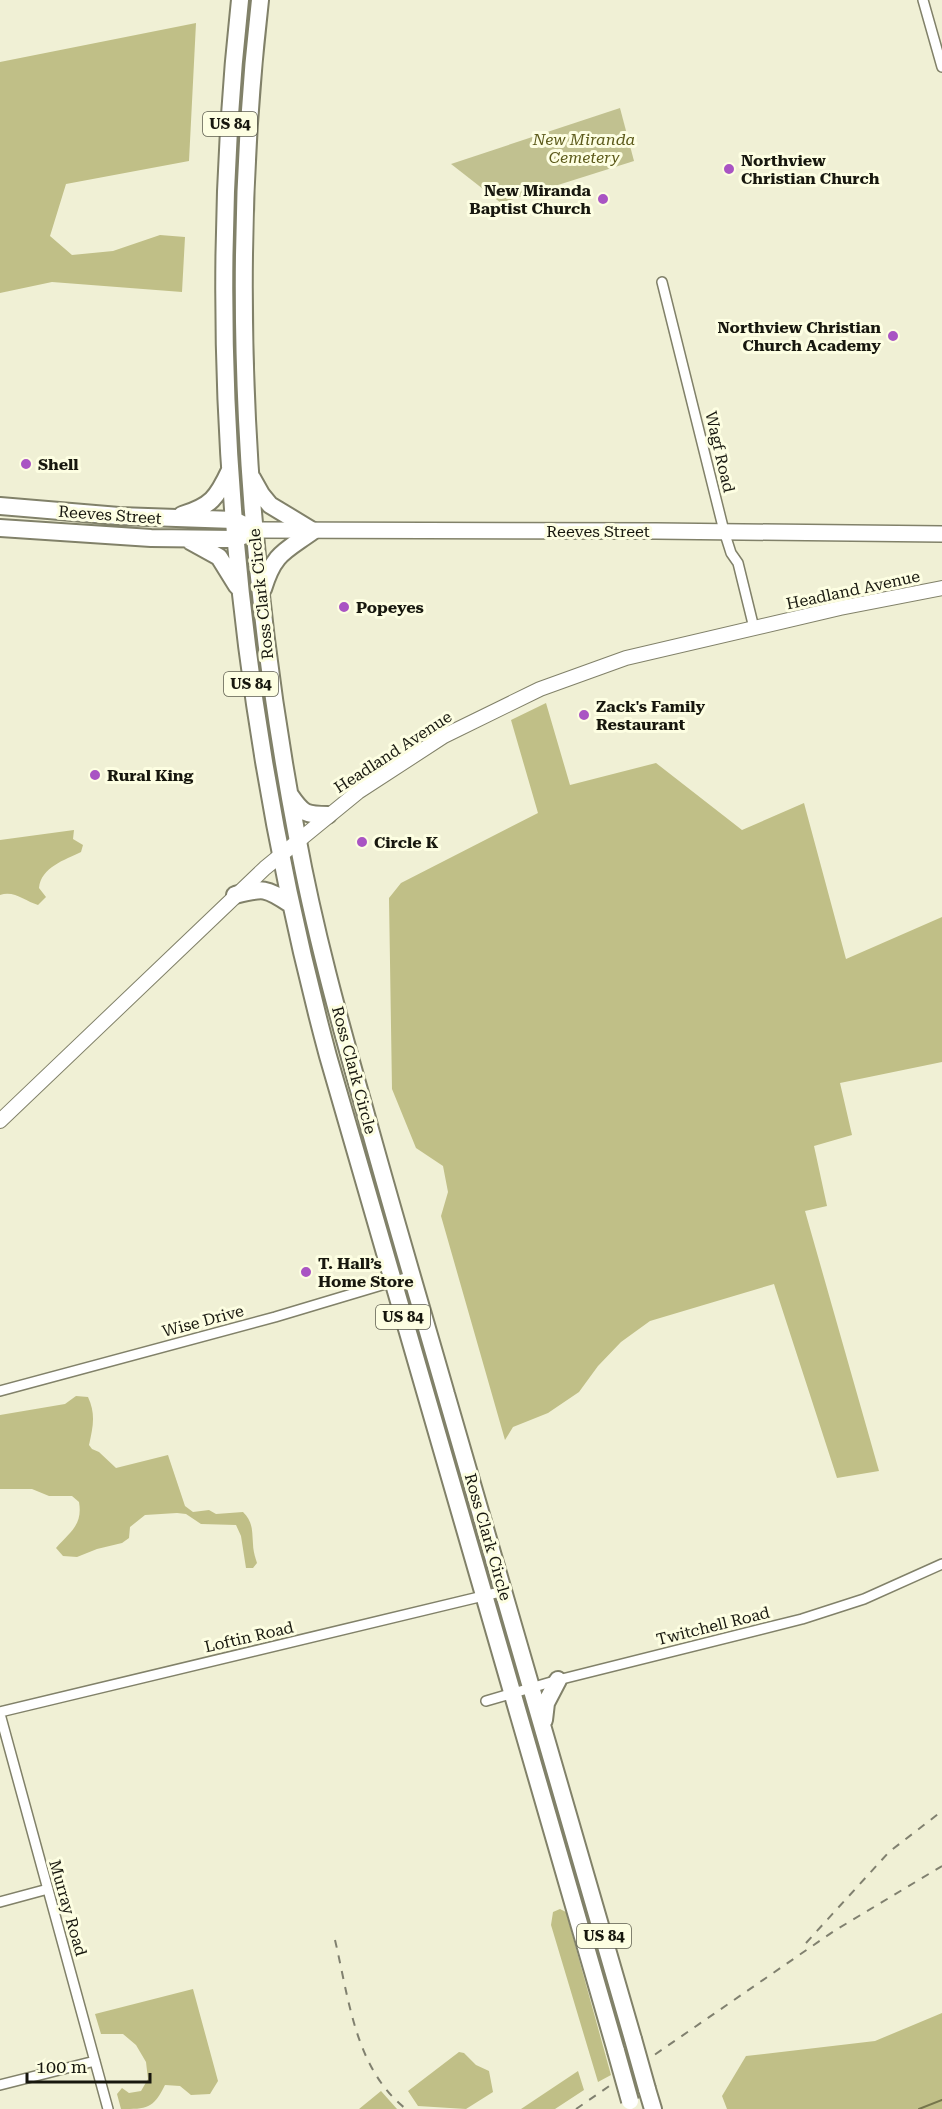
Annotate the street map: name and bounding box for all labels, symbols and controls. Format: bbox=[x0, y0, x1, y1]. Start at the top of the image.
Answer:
road number: US 84 bbox=[203, 112, 257, 136]
park label: New Miranda Cemetery bbox=[532, 130, 636, 167]
place label: Northview Christian Church bbox=[741, 151, 880, 188]
marker: Northview Christian Church bbox=[722, 162, 736, 176]
place label: New Miranda Baptist Church bbox=[469, 181, 592, 218]
marker: New Miranda Baptist Church bbox=[596, 192, 610, 206]
place label: Northview Christian Church Academy bbox=[717, 318, 881, 355]
marker: Northview Christian Church Academy bbox=[886, 329, 900, 343]
street label: Wagf Road bbox=[701, 409, 739, 495]
place label: Shell bbox=[38, 455, 79, 474]
marker: Shell bbox=[19, 457, 33, 471]
street label: Reeves Street bbox=[58, 502, 162, 528]
street label: Reeves Street bbox=[546, 522, 650, 541]
street label: Ross Clark Circle bbox=[245, 527, 277, 660]
street label: Headland Avenue bbox=[784, 567, 922, 613]
place label: Popeyes bbox=[356, 598, 424, 617]
marker: Popeyes bbox=[337, 600, 351, 614]
road number: US 84 bbox=[224, 672, 278, 696]
place label: Zack's Family Restaurant bbox=[596, 697, 706, 734]
street label: Headland Avenue bbox=[331, 707, 455, 797]
marker: Zack's Family Restaurant bbox=[577, 708, 591, 722]
place label: Rural King bbox=[107, 766, 194, 785]
marker: Rural King bbox=[88, 768, 102, 782]
place label: Circle K bbox=[374, 833, 439, 852]
marker: Circle K bbox=[355, 835, 369, 849]
street label: Ross Clark Circle bbox=[328, 1004, 380, 1136]
place label: T. Hall’s Home Store bbox=[318, 1254, 414, 1291]
marker: T. Hall’s Home Store bbox=[299, 1265, 313, 1279]
street label: Wise Drive bbox=[160, 1301, 246, 1341]
road number: US 84 bbox=[376, 1305, 430, 1329]
street label: Ross Clark Circle bbox=[461, 1471, 515, 1603]
street label: Twitchell Road bbox=[654, 1603, 772, 1649]
street label: Loftin Road bbox=[203, 1618, 295, 1656]
street label: Murray Road bbox=[45, 1858, 91, 1958]
road number: US 84 bbox=[577, 1924, 631, 1948]
scale bar bbox=[27, 2046, 150, 2084]
text: 100 m bbox=[36, 2056, 87, 2077]

